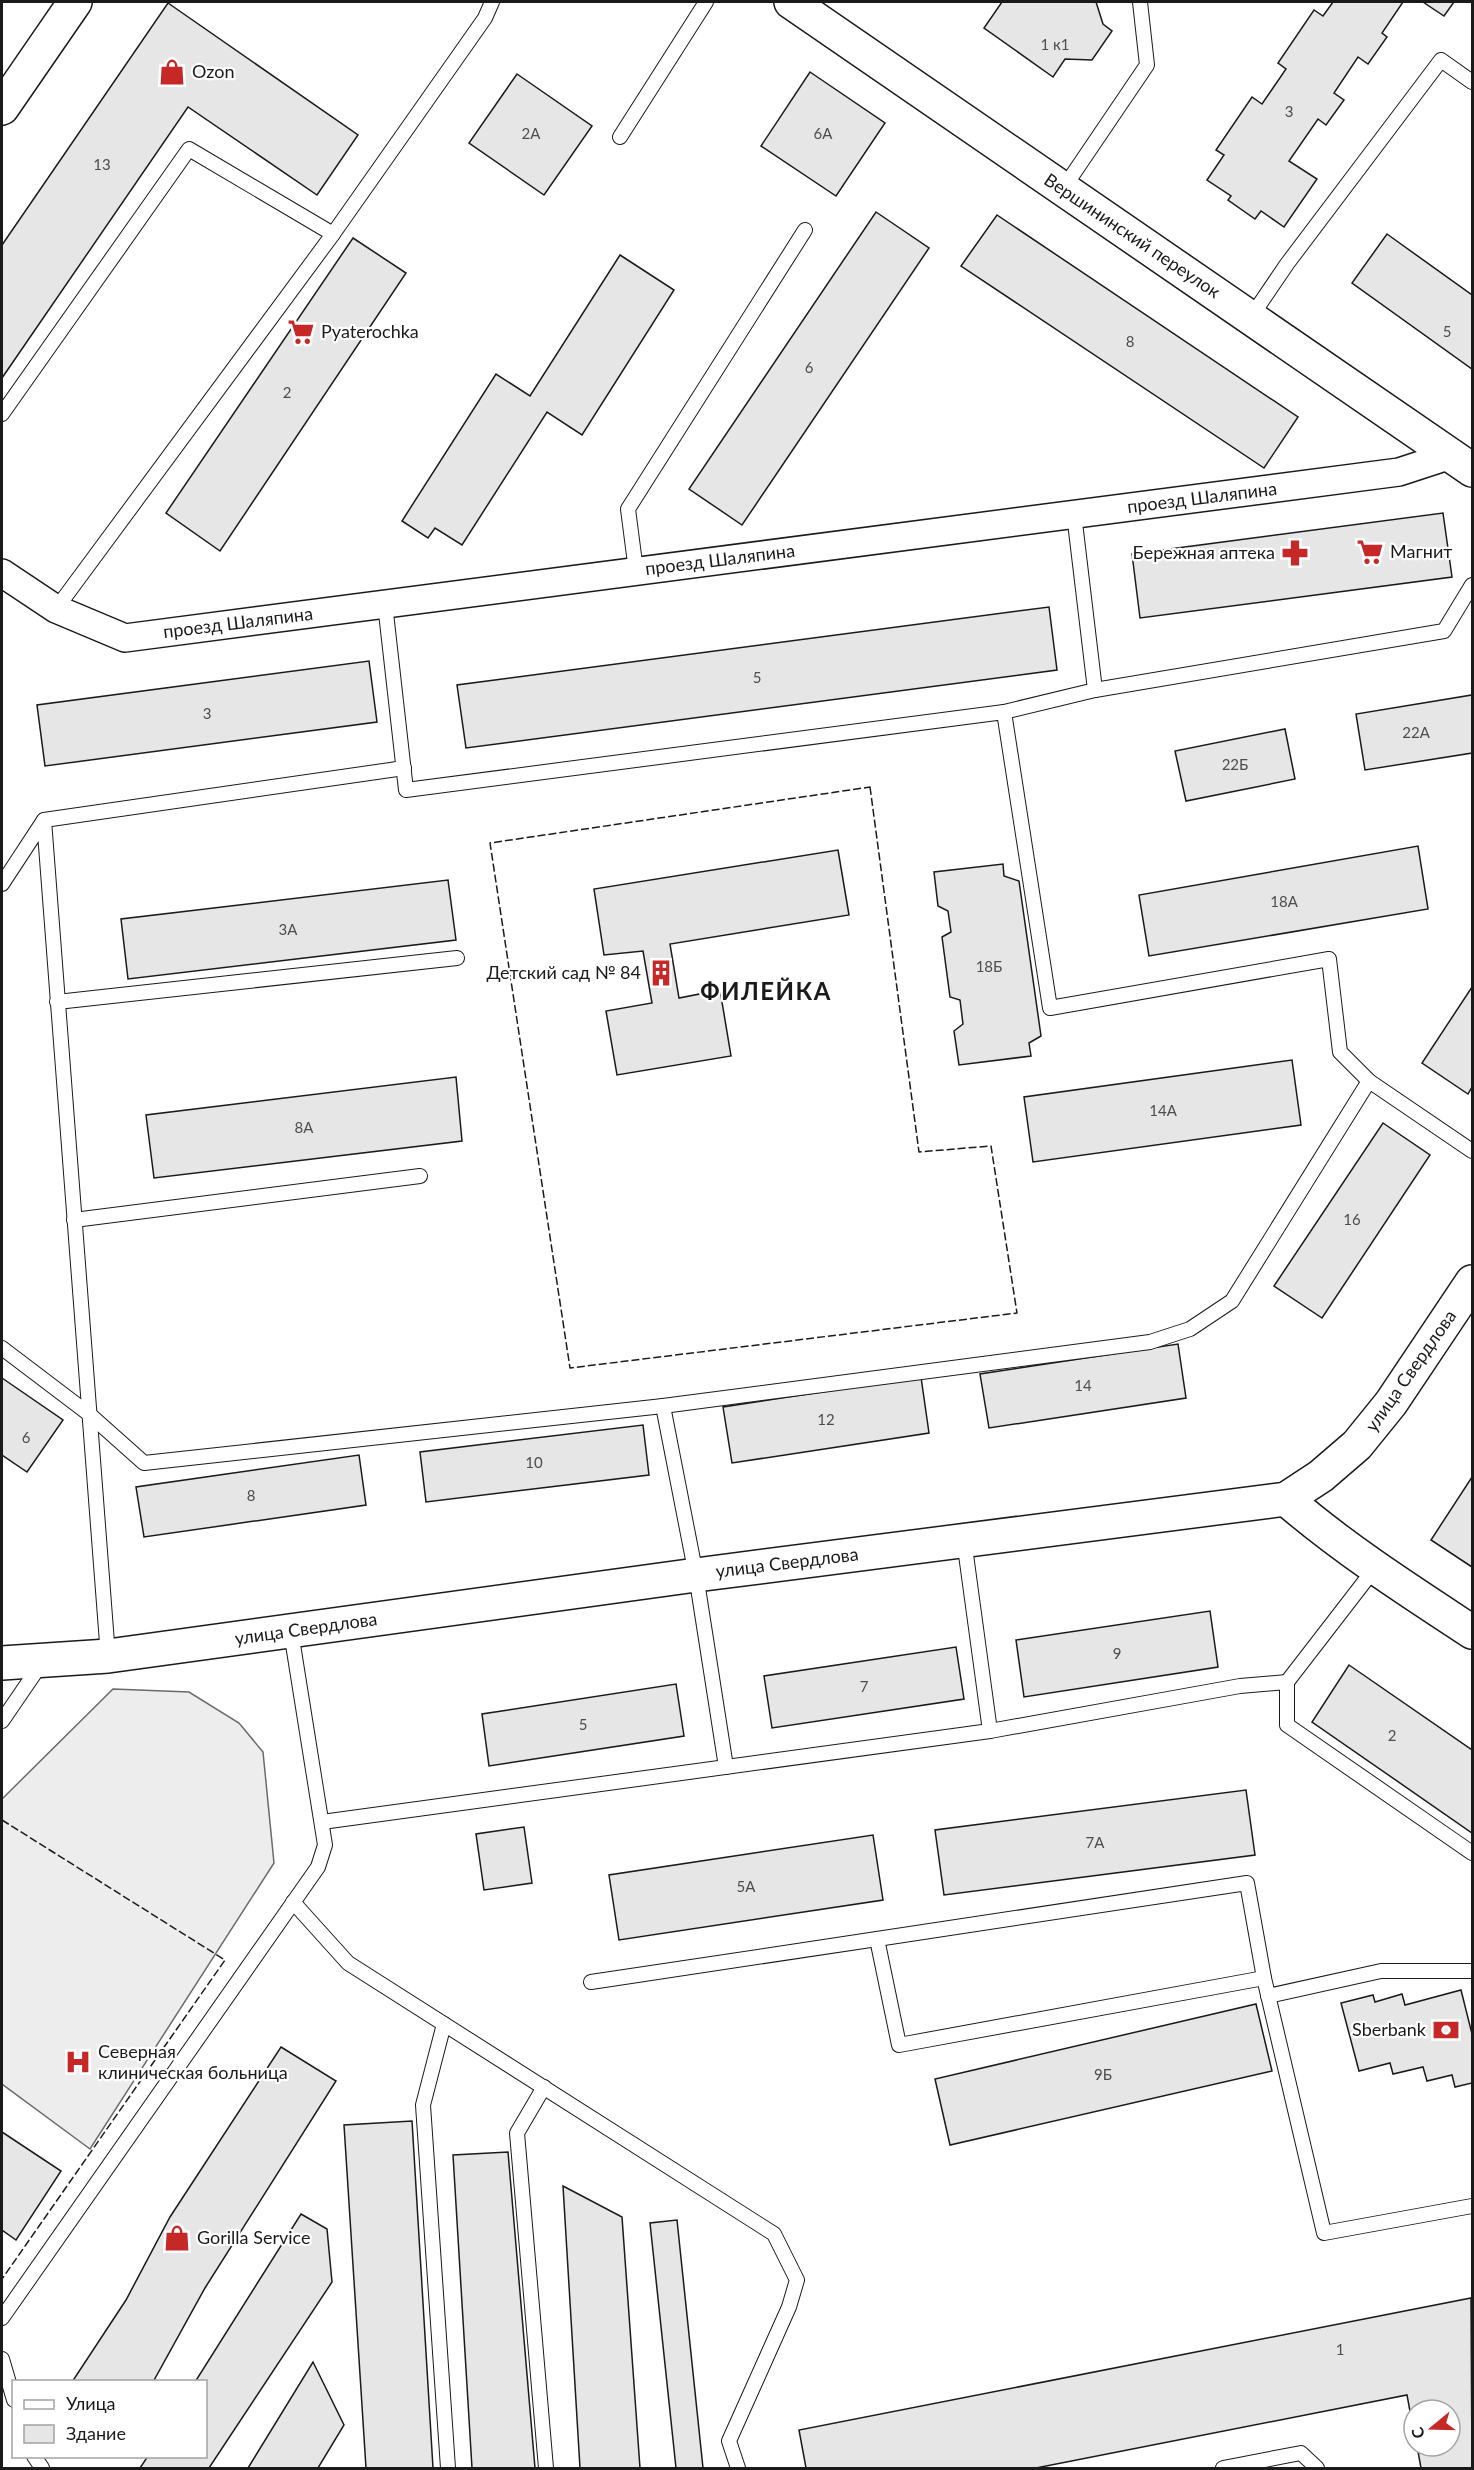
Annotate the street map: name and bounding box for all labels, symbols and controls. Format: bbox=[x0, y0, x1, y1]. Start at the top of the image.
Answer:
house number: 1 к1 bbox=[1040, 35, 1070, 53]
shop icon: Ozon bbox=[157, 57, 187, 87]
place label: Ozon bbox=[192, 60, 234, 82]
house number: 3 bbox=[1285, 102, 1293, 120]
house number: 2А bbox=[522, 124, 541, 142]
house number: 6А bbox=[814, 124, 833, 142]
house number: 13 bbox=[93, 155, 111, 173]
street label: Вершининский переулок bbox=[1040, 168, 1225, 303]
supermarket icon: Pyaterochka bbox=[286, 317, 316, 347]
place label: Pyaterochka bbox=[321, 320, 419, 342]
house number: 5 bbox=[1443, 322, 1451, 340]
house number: 8 bbox=[1126, 332, 1134, 350]
house number: 6 bbox=[805, 358, 814, 376]
house number: 2 bbox=[283, 383, 291, 401]
street label: проезд Шаляпина bbox=[1126, 477, 1278, 517]
supermarket icon: Магнит bbox=[1355, 537, 1385, 567]
pharmacy icon: Бережная аптека bbox=[1280, 538, 1310, 568]
street label: проезд Шаляпина bbox=[644, 539, 796, 579]
place label: Магнит bbox=[1390, 540, 1452, 562]
place label: Бережная аптека bbox=[1133, 541, 1275, 563]
street label: проезд Шаляпина bbox=[162, 602, 314, 642]
house number: 5 bbox=[753, 668, 761, 686]
house number: 3 bbox=[203, 704, 211, 722]
house number: 22А bbox=[1402, 723, 1431, 741]
house number: 22Б bbox=[1222, 755, 1248, 773]
house number: 18А bbox=[1270, 892, 1299, 910]
house number: 3А bbox=[279, 920, 298, 938]
house number: 18Б bbox=[976, 957, 1002, 975]
building icon: Детский сад № 84 bbox=[646, 958, 676, 988]
place label: Детский сад № 84 bbox=[486, 961, 641, 983]
district label: ФИЛЕЙКА bbox=[700, 976, 832, 1005]
house number: 14А bbox=[1149, 1101, 1178, 1119]
house number: 8А bbox=[295, 1118, 314, 1136]
house number: 16 bbox=[1343, 1210, 1361, 1228]
street label: улица Свердлова bbox=[1360, 1305, 1460, 1436]
house number: 14 bbox=[1074, 1376, 1092, 1394]
house number: 12 bbox=[817, 1410, 835, 1428]
house number: 6 bbox=[22, 1428, 31, 1446]
house number: 10 bbox=[525, 1453, 543, 1471]
house number: 8 bbox=[247, 1486, 255, 1504]
street label: улица Свердлова bbox=[714, 1542, 860, 1582]
street label: улица Свердлова bbox=[233, 1607, 379, 1649]
house number: 9 bbox=[1113, 1644, 1121, 1662]
house number: 7 bbox=[860, 1677, 869, 1695]
house number: 5 bbox=[579, 1715, 587, 1733]
house number: 2 bbox=[1388, 1726, 1396, 1744]
house number: 7А bbox=[1086, 1833, 1105, 1851]
house number: 5А bbox=[737, 1877, 756, 1895]
bank icon: Sberbank bbox=[1431, 2015, 1461, 2045]
place label: Sberbank bbox=[1352, 2018, 1427, 2040]
place label: Северная клиническая больница bbox=[98, 2040, 288, 2083]
hospital icon: Северная клиническая больница bbox=[63, 2047, 93, 2077]
house number: 9Б bbox=[1094, 2065, 1112, 2083]
shop icon: Gorilla Service bbox=[162, 2223, 192, 2253]
place label: Gorilla Service bbox=[197, 2226, 310, 2248]
house number: 1 bbox=[1336, 2340, 1344, 2358]
legend bbox=[12, 2380, 207, 2458]
text: Улица bbox=[66, 2392, 116, 2414]
north arrow bbox=[1402, 2398, 1462, 2458]
text: Здание bbox=[66, 2422, 126, 2444]
text: С bbox=[1407, 2425, 1428, 2441]

